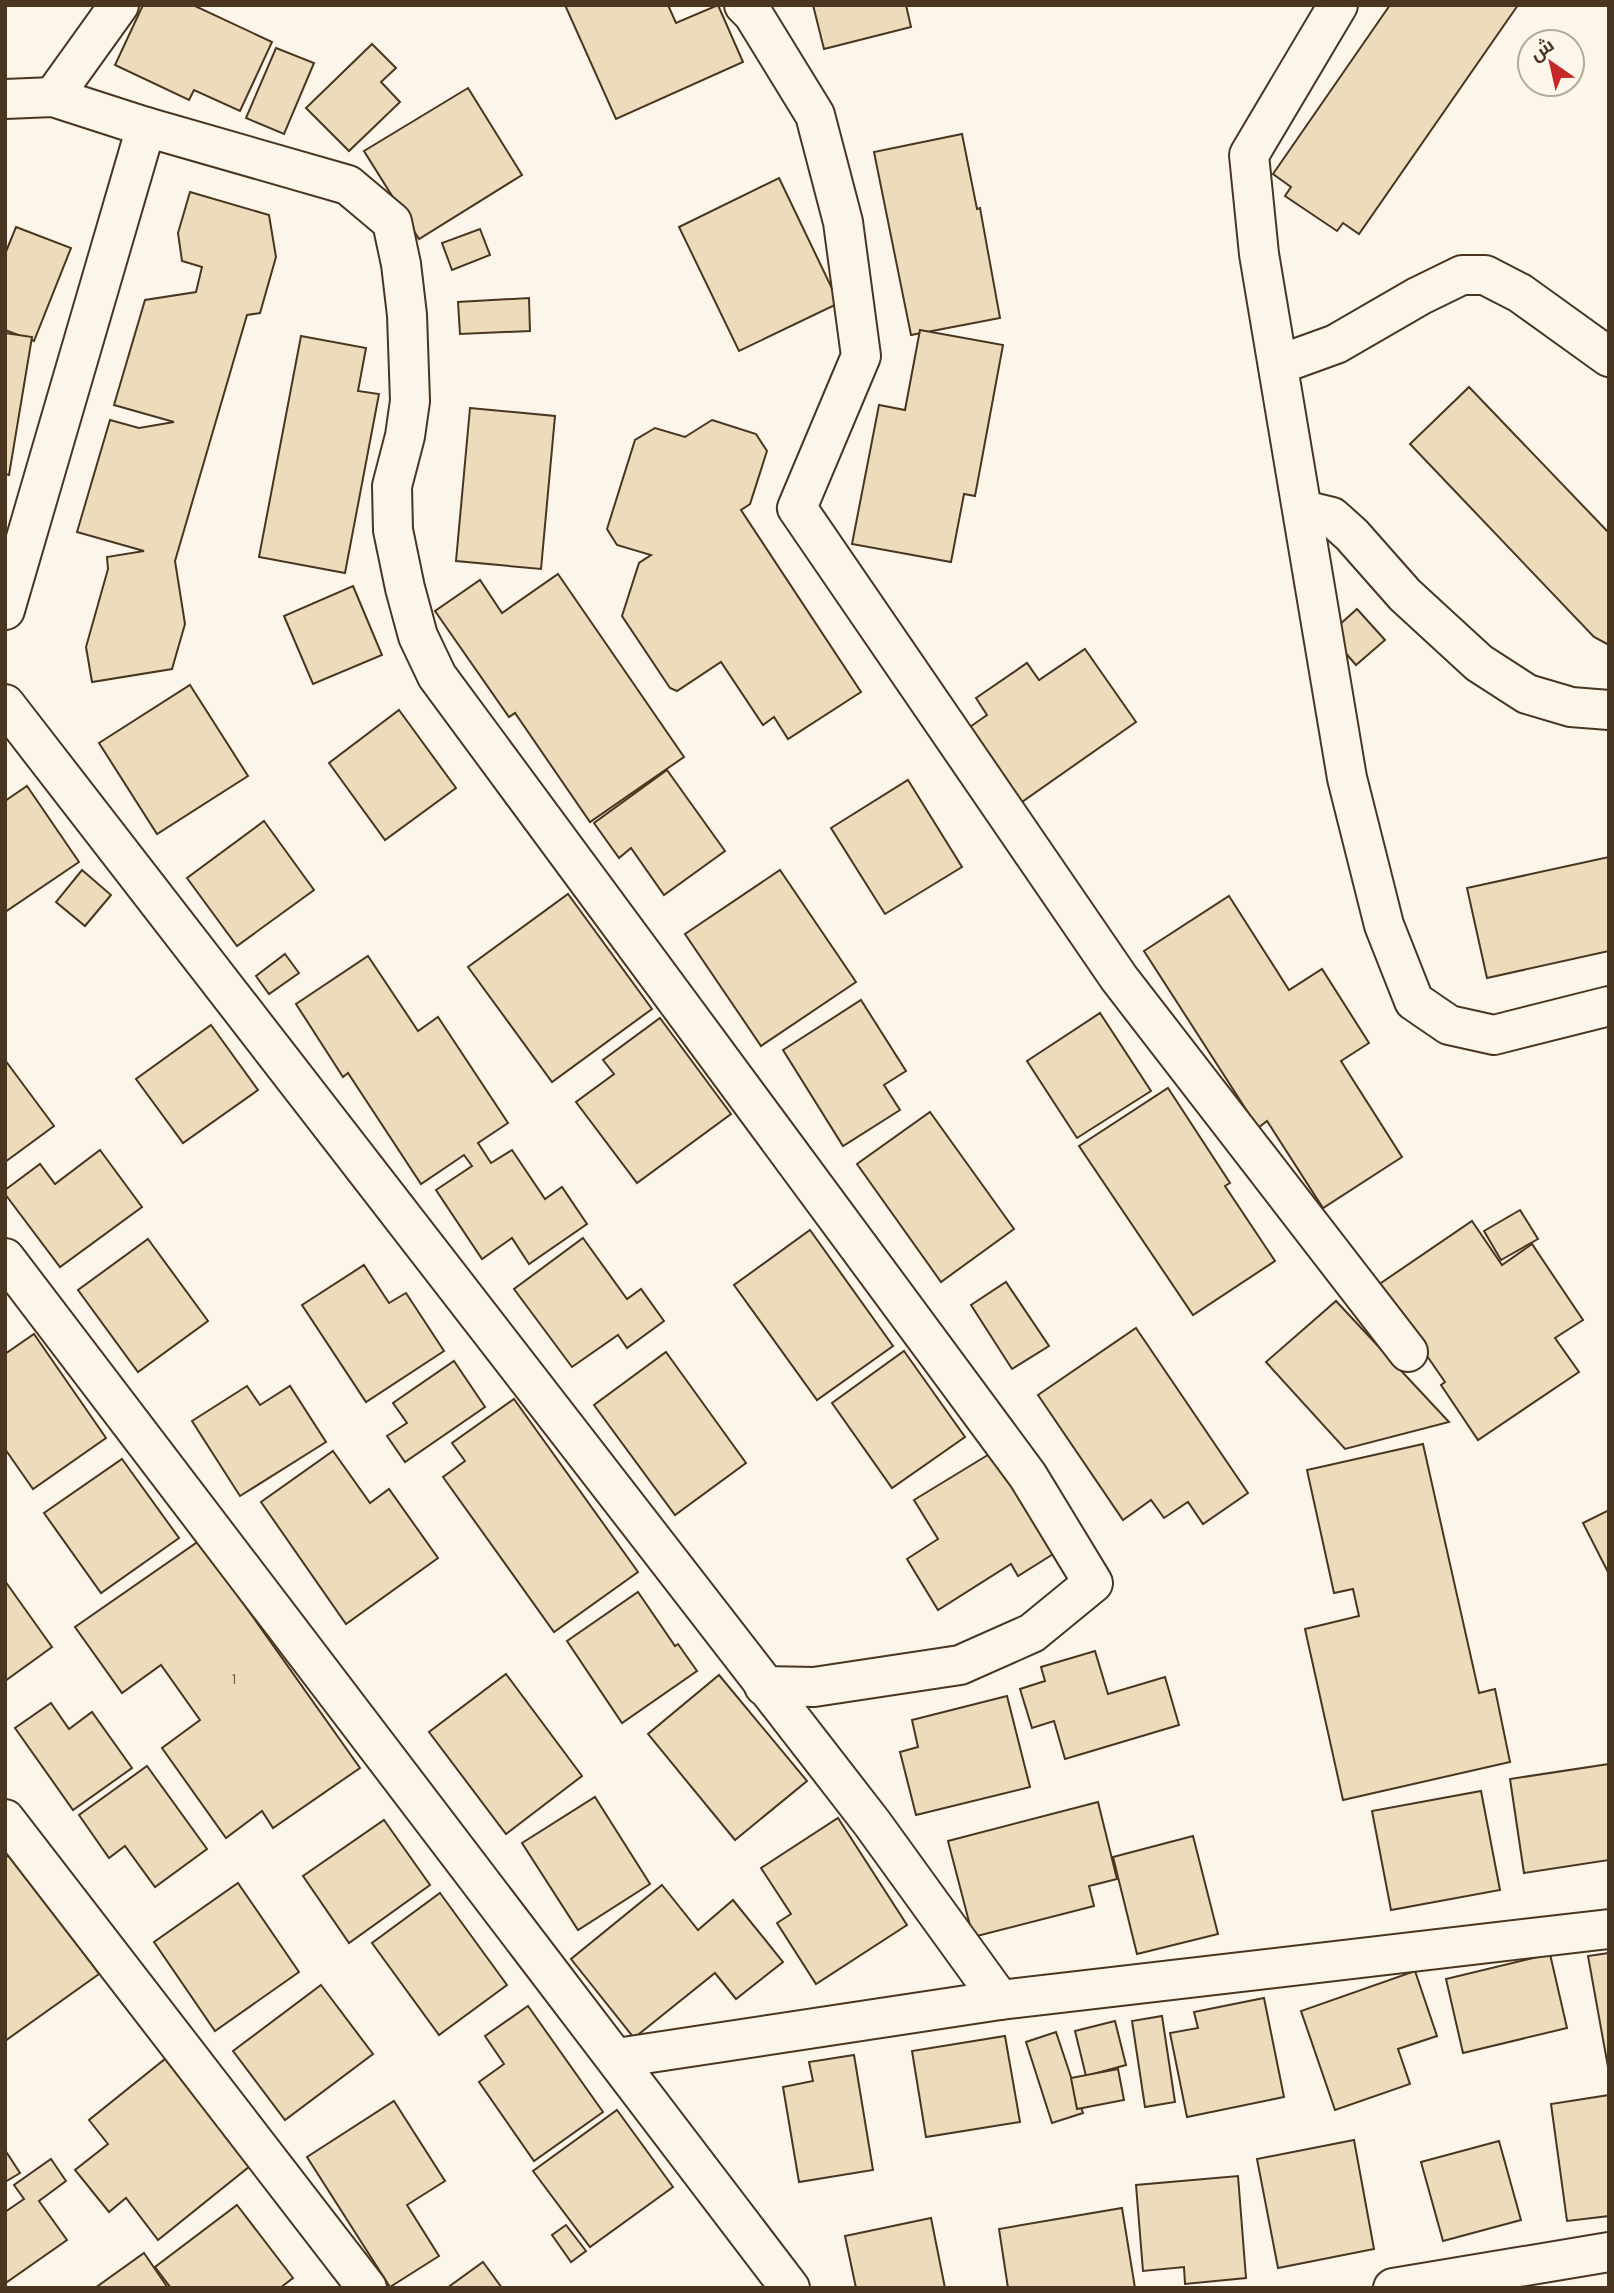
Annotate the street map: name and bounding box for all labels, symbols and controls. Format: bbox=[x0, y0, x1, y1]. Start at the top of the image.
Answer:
north arrow bbox=[1516, 28, 1586, 98]
text: ش bbox=[1525, 32, 1559, 67]
house number: 1 bbox=[232, 1670, 236, 1688]

